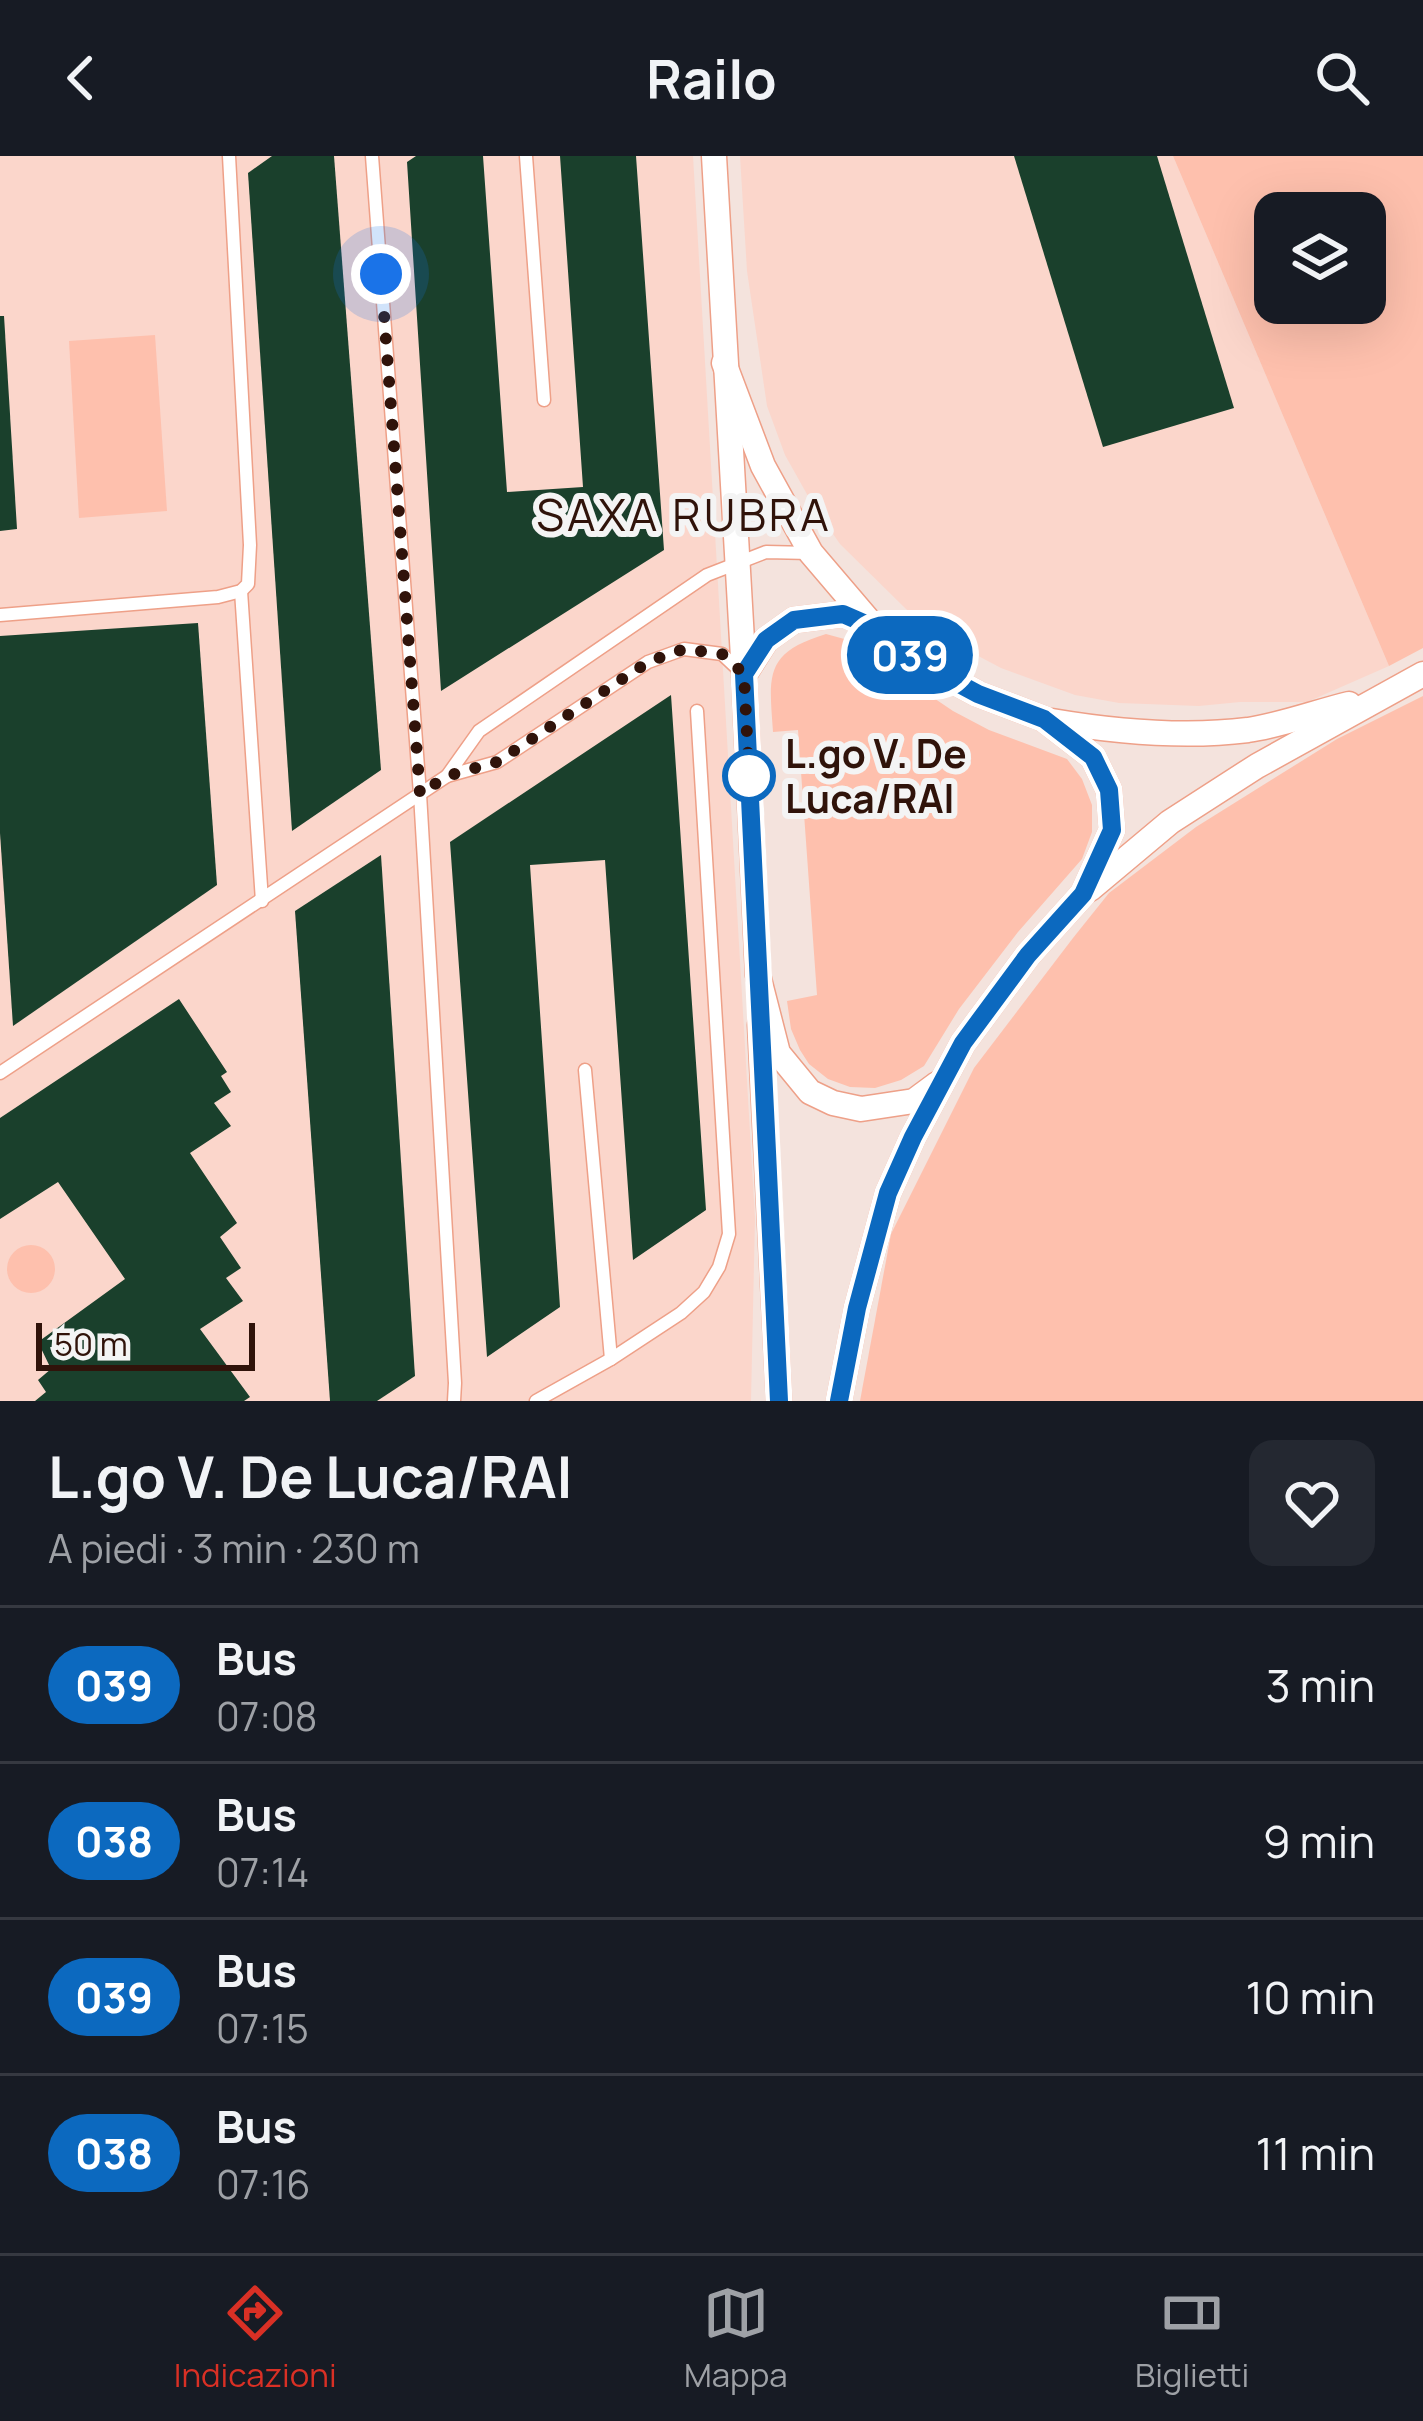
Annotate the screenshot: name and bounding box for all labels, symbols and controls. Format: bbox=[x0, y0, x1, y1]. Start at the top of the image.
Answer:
text: Railo bbox=[646, 41, 777, 115]
icon: back bbox=[48, 45, 114, 111]
icon: search bbox=[1309, 45, 1375, 111]
map controls bbox=[1254, 192, 1386, 324]
button: layers bbox=[1254, 192, 1386, 324]
your location bbox=[351, 244, 411, 304]
district label: SAXA RUBRA bbox=[536, 483, 832, 545]
line badge: 039 bbox=[841, 616, 979, 694]
text: 039 bbox=[871, 626, 949, 684]
place label: L.go V. De Luca/RAI bbox=[785, 726, 967, 825]
marker: L.go V. De Luca/RAI bbox=[724, 751, 774, 801]
scale bar bbox=[36, 1317, 255, 1370]
text: 50 m bbox=[54, 1321, 128, 1366]
text: L.go V. De Luca/RAI bbox=[48, 1437, 573, 1515]
button: heart bbox=[1249, 1440, 1375, 1566]
text: A piedi · 3 min · 230 m bbox=[48, 1521, 420, 1575]
text: Bus bbox=[216, 1627, 297, 1689]
text: 3 min bbox=[1266, 1654, 1375, 1716]
text: 039 bbox=[75, 1656, 153, 1714]
text: 07:08 bbox=[216, 1689, 317, 1743]
text: Bus bbox=[216, 1783, 297, 1845]
text: 9 min bbox=[1263, 1810, 1375, 1872]
text: 038 bbox=[75, 1812, 153, 1870]
text: 07:14 bbox=[216, 1845, 309, 1899]
text: Bus bbox=[216, 1939, 297, 2001]
text: 10 min bbox=[1246, 1966, 1375, 2028]
text: 039 bbox=[75, 1968, 153, 2026]
text: 07:15 bbox=[216, 2001, 309, 2055]
text: Bus bbox=[216, 2095, 297, 2157]
text: 11 min bbox=[1256, 2122, 1375, 2184]
text: 038 bbox=[75, 2124, 153, 2182]
text: 07:16 bbox=[216, 2157, 310, 2211]
tab: Indicazioni bbox=[174, 2280, 337, 2397]
tab: Mappa bbox=[684, 2280, 788, 2397]
tab: Biglietti bbox=[1135, 2280, 1249, 2397]

